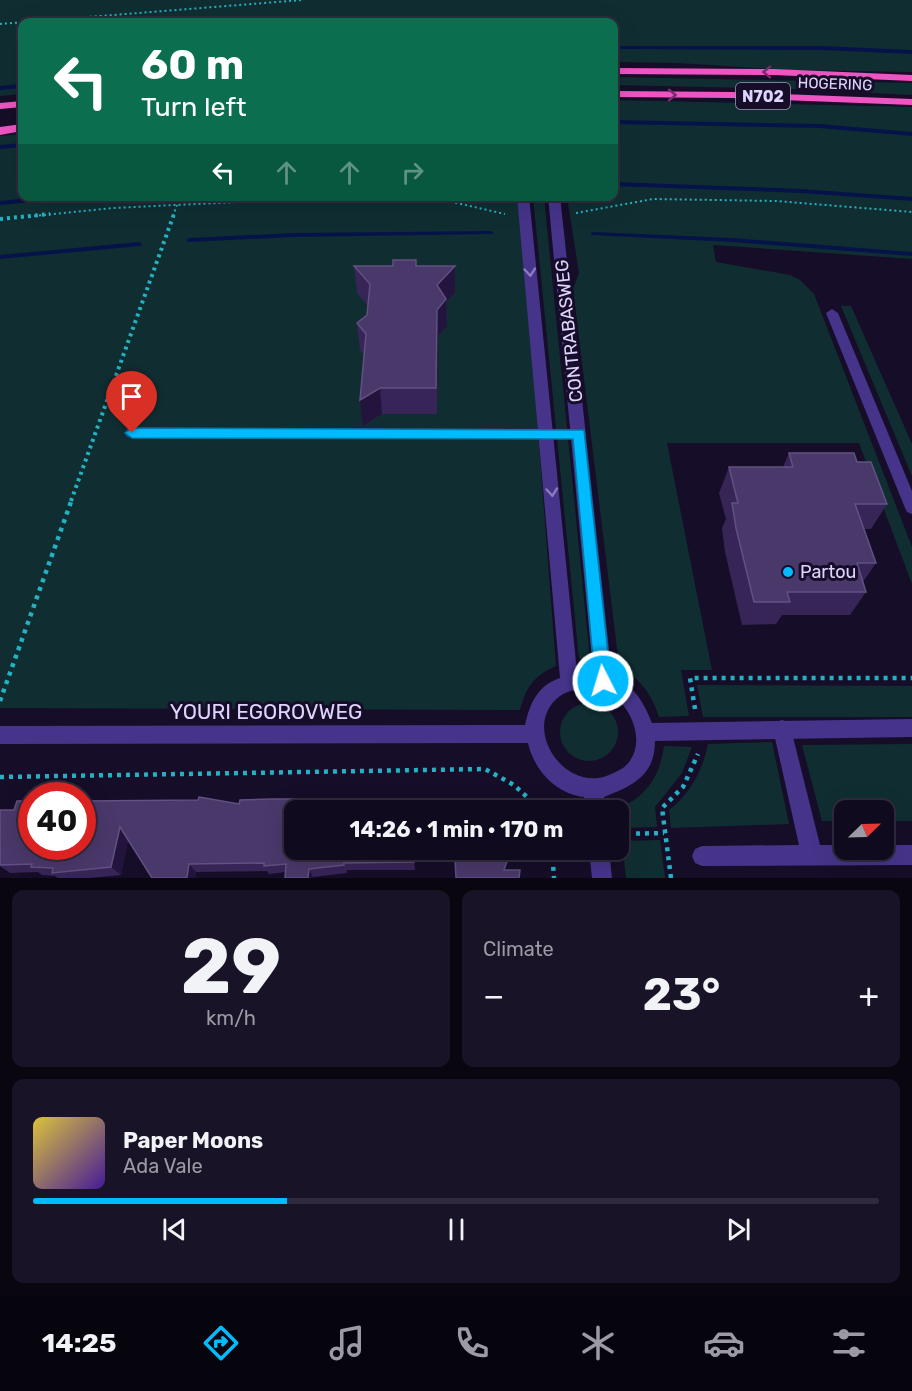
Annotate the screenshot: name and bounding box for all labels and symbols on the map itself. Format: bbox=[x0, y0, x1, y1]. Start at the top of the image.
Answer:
one-way arrow bbox=[762, 66, 771, 78]
street label: HOGERING bbox=[797, 74, 873, 94]
road number: N702 bbox=[736, 83, 790, 109]
one-way arrow bbox=[667, 88, 676, 101]
street label: CONTRABASWEG bbox=[551, 259, 587, 403]
one-way arrow bbox=[523, 268, 536, 277]
pin bbox=[106, 371, 157, 433]
one-way arrow bbox=[545, 488, 558, 497]
place label: Partou bbox=[800, 561, 856, 583]
marker: Partou bbox=[781, 565, 795, 579]
position arrow bbox=[571, 649, 635, 713]
street label: YOURI EGOROVWEG bbox=[170, 699, 362, 724]
speed limit sign: 40 bbox=[18, 782, 96, 860]
north arrow bbox=[834, 800, 894, 860]

